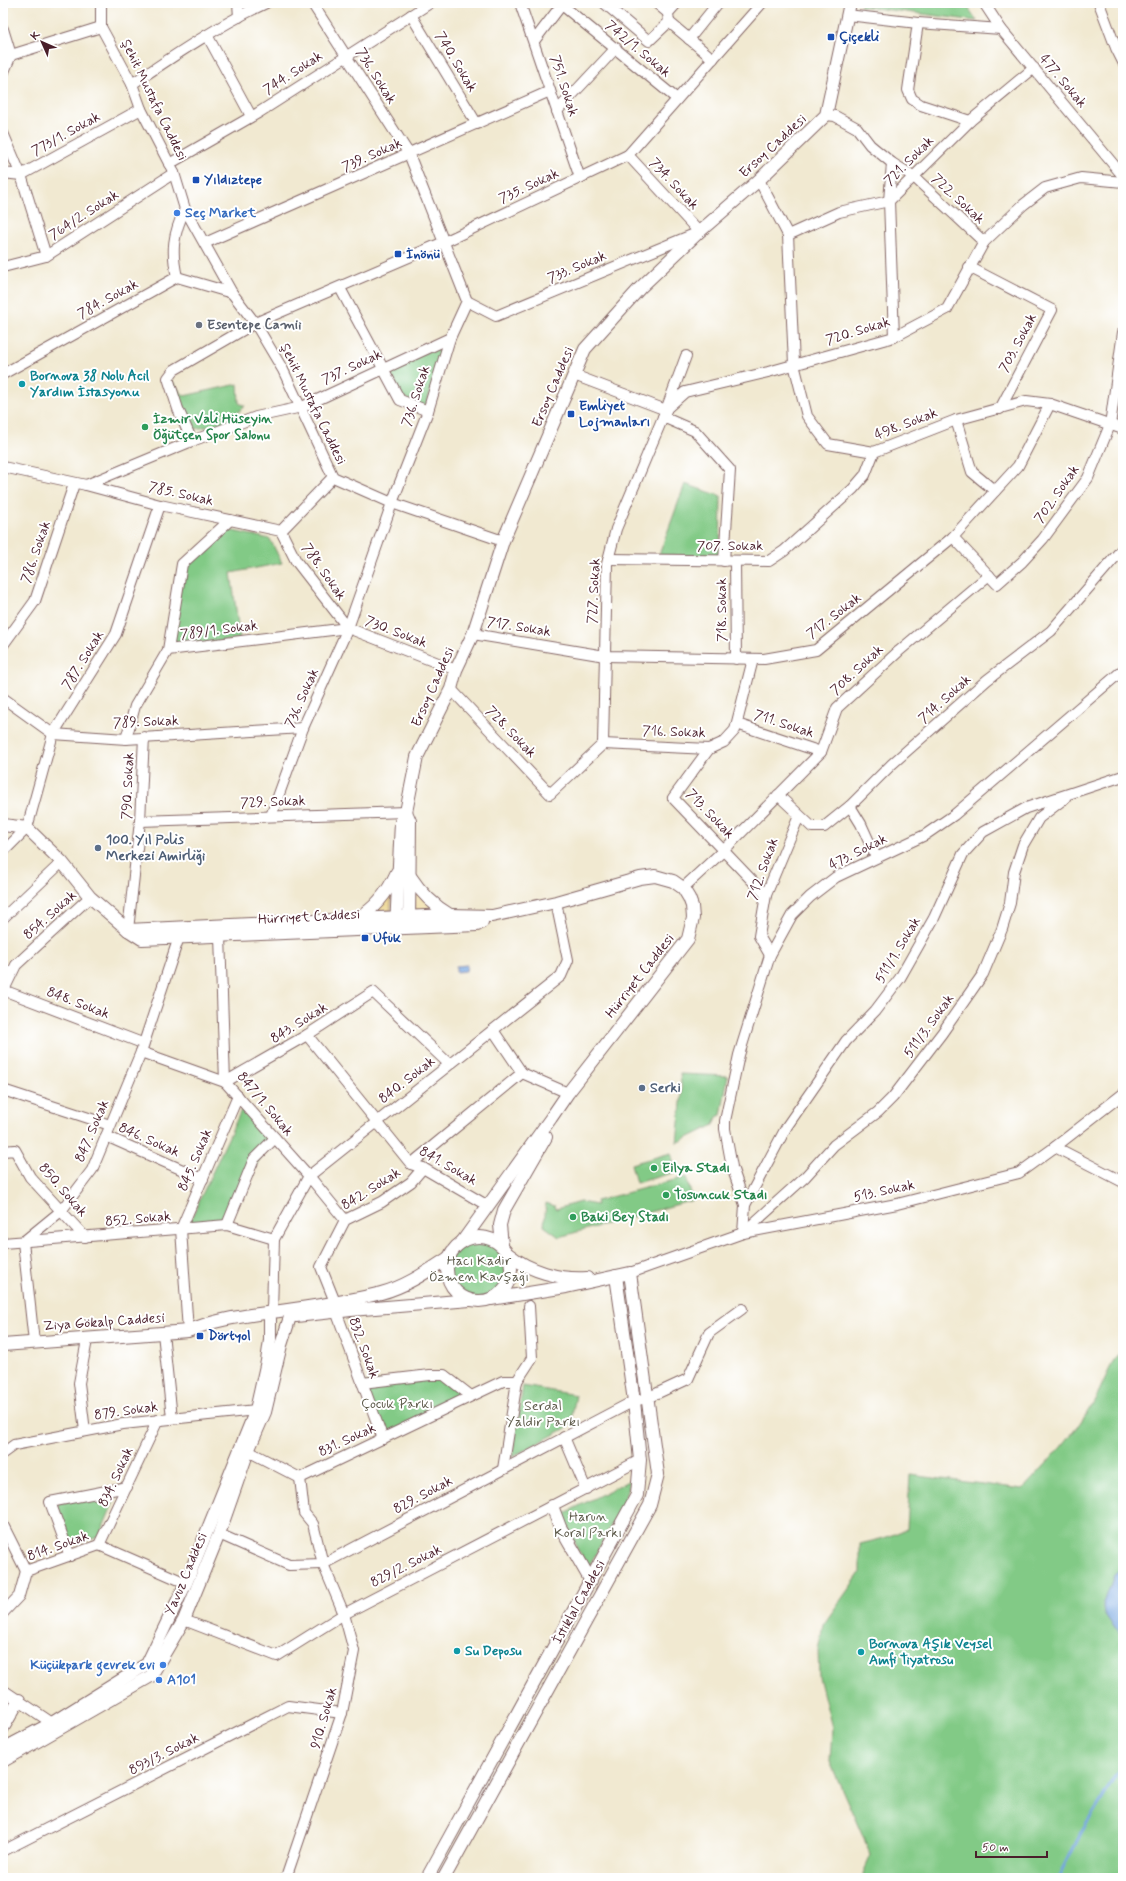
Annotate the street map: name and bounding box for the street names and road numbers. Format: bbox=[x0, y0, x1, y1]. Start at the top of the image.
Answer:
street label: 742/1. Sokak bbox=[602, 16, 674, 82]
street label: 740. Sokak bbox=[431, 28, 481, 96]
street label: Şehit Mustafa Caddesi bbox=[117, 36, 191, 164]
street label: 736. Sokak bbox=[352, 44, 400, 108]
street label: 744. Sokak bbox=[260, 47, 326, 99]
street label: 477. Sokak bbox=[1035, 50, 1091, 112]
street label: 751. Sokak bbox=[546, 53, 582, 119]
street label: 773/1. Sokak bbox=[29, 108, 104, 160]
street label: Ersoy Caddesi bbox=[736, 110, 810, 182]
street label: 721. Sokak bbox=[880, 132, 938, 190]
street label: 739. Sokak bbox=[339, 134, 405, 176]
street label: 734. Sokak bbox=[645, 154, 703, 214]
street label: 735. Sokak bbox=[496, 164, 562, 208]
street label: 722. Sokak bbox=[928, 170, 988, 228]
street label: 764/2. Sokak bbox=[46, 186, 122, 244]
street label: 733. Sokak bbox=[545, 247, 609, 287]
street label: 784. Sokak bbox=[75, 275, 142, 323]
street label: 703. Sokak bbox=[995, 310, 1041, 376]
street label: 720. Sokak bbox=[824, 313, 892, 349]
street label: Şehit Mustafa Caddesi bbox=[276, 340, 350, 468]
street label: Ersoy Caddesi bbox=[528, 344, 578, 430]
street label: 737. Sokak bbox=[319, 345, 385, 389]
street label: 736. Sokak bbox=[398, 363, 434, 429]
street label: 498. Sokak bbox=[872, 404, 940, 444]
street label: 702. Sokak bbox=[1030, 461, 1084, 527]
street label: 785. Sokak bbox=[147, 478, 215, 510]
street label: 786. Sokak bbox=[17, 518, 55, 586]
street label: 707. Sokak bbox=[697, 537, 763, 555]
street label: 788. Sokak bbox=[298, 540, 350, 604]
street label: 727. Sokak bbox=[583, 558, 605, 624]
street label: 718. Sokak bbox=[713, 578, 731, 642]
street label: 717. Sokak bbox=[803, 589, 865, 643]
street label: 730. Sokak bbox=[362, 612, 430, 652]
street label: 717. Sokak bbox=[486, 613, 552, 641]
street label: 789/1. Sokak bbox=[179, 616, 259, 644]
street label: 787. Sokak bbox=[58, 627, 108, 693]
street label: 708. Sokak bbox=[827, 641, 887, 699]
street label: Ersoy Caddesi bbox=[407, 644, 459, 730]
street label: 736. Sokak bbox=[281, 665, 323, 731]
street label: 714. Sokak bbox=[915, 671, 975, 727]
street label: 728. Sokak bbox=[482, 702, 540, 762]
street label: 711. Sokak bbox=[752, 706, 816, 742]
street label: 789. Sokak bbox=[113, 712, 179, 732]
street label: 716. Sokak bbox=[642, 722, 706, 742]
street label: 790. Sokak bbox=[118, 752, 138, 820]
street label: 713. Sokak bbox=[682, 785, 738, 843]
street label: 729. Sokak bbox=[240, 792, 306, 812]
street label: 473. Sokak bbox=[826, 830, 890, 874]
street label: 712. Sokak bbox=[743, 835, 783, 903]
street label: 854. Sokak bbox=[20, 886, 80, 944]
street label: Hürriyet Caddesi bbox=[257, 905, 361, 929]
street label: 511/1. Sokak bbox=[871, 913, 925, 986]
street label: Hürriyet Caddesi bbox=[601, 930, 679, 1022]
street label: 848. Sokak bbox=[44, 983, 112, 1023]
street label: 511/3. Sokak bbox=[900, 991, 958, 1061]
street label: 843. Sokak bbox=[267, 998, 331, 1048]
street label: 840. Sokak bbox=[375, 1052, 439, 1108]
street label: 847/1. Sokak bbox=[233, 1068, 297, 1140]
street label: 847. Sokak bbox=[71, 1097, 113, 1165]
street label: 846. Sokak bbox=[116, 1119, 182, 1161]
street label: 845. Sokak bbox=[174, 1126, 216, 1194]
street label: 841. Sokak bbox=[416, 1142, 480, 1190]
street label: 850. Sokak bbox=[35, 1159, 91, 1221]
street label: 842. Sokak bbox=[338, 1164, 404, 1214]
street label: 513. Sokak bbox=[852, 1176, 916, 1206]
street label: 852. Sokak bbox=[104, 1207, 172, 1231]
street label: Ziya Gökalp Caddesi bbox=[43, 1309, 165, 1335]
street label: 832. Sokak bbox=[345, 1315, 383, 1381]
street label: 879. Sokak bbox=[93, 1398, 159, 1424]
street label: 831. Sokak bbox=[315, 1419, 379, 1461]
street label: 834. Sokak bbox=[94, 1444, 138, 1510]
street label: 829. Sokak bbox=[390, 1472, 456, 1518]
street label: 814. Sokak bbox=[25, 1527, 91, 1565]
street label: Yavuz Caddesi bbox=[160, 1530, 212, 1618]
street label: 829/2. Sokak bbox=[367, 1540, 445, 1592]
street label: İstiklal Caddesi bbox=[548, 1557, 610, 1647]
street label: 910. Sokak bbox=[307, 1685, 341, 1751]
street label: 893/3. Sokak bbox=[126, 1729, 202, 1779]

